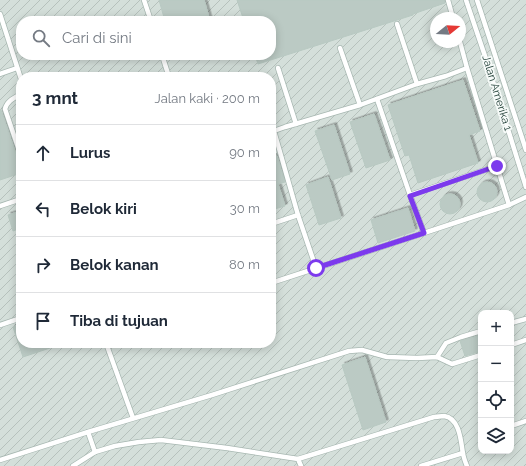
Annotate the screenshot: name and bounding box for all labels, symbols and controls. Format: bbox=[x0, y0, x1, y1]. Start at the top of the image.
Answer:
north arrow bbox=[430, 12, 466, 48]
search box bbox=[16, 16, 276, 60]
icon: search bbox=[30, 27, 52, 49]
text: Cari di sini bbox=[62, 29, 132, 47]
street label: Jalan Amerika 1 bbox=[479, 53, 515, 133]
text: 3 mnt bbox=[32, 88, 78, 108]
text: Jalan kaki · 200 m bbox=[155, 91, 260, 106]
icon: ahead bbox=[32, 142, 54, 164]
text: Lurus bbox=[70, 144, 111, 162]
text: 90 m bbox=[229, 145, 260, 160]
route end bbox=[488, 157, 506, 175]
icon: left bbox=[32, 198, 54, 220]
text: Belok kiri bbox=[70, 200, 137, 218]
text: 30 m bbox=[230, 201, 260, 216]
icon: right bbox=[32, 254, 54, 276]
text: Belok kanan bbox=[70, 256, 159, 274]
text: 80 m bbox=[229, 257, 260, 272]
route start bbox=[307, 259, 325, 277]
icon: arrive bbox=[32, 310, 54, 332]
map controls bbox=[478, 310, 514, 454]
button: + bbox=[478, 310, 514, 346]
text: Tiba di tujuan bbox=[70, 312, 168, 330]
button: − bbox=[478, 346, 514, 382]
button: locate bbox=[478, 382, 514, 418]
button: layers bbox=[478, 418, 514, 454]

